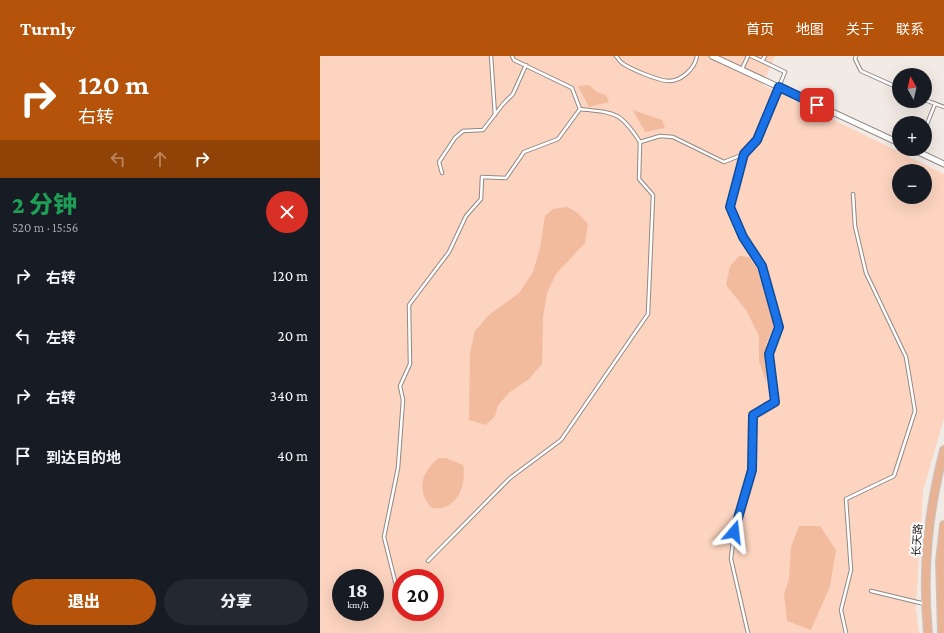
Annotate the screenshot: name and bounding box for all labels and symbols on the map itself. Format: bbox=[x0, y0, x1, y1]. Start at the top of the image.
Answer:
north arrow bbox=[892, 68, 932, 108]
pin bbox=[800, 88, 834, 122]
position arrow bbox=[713, 511, 755, 553]
street label: 长天路 bbox=[910, 523, 924, 557]
speed limit sign: 20 bbox=[392, 569, 444, 621]

